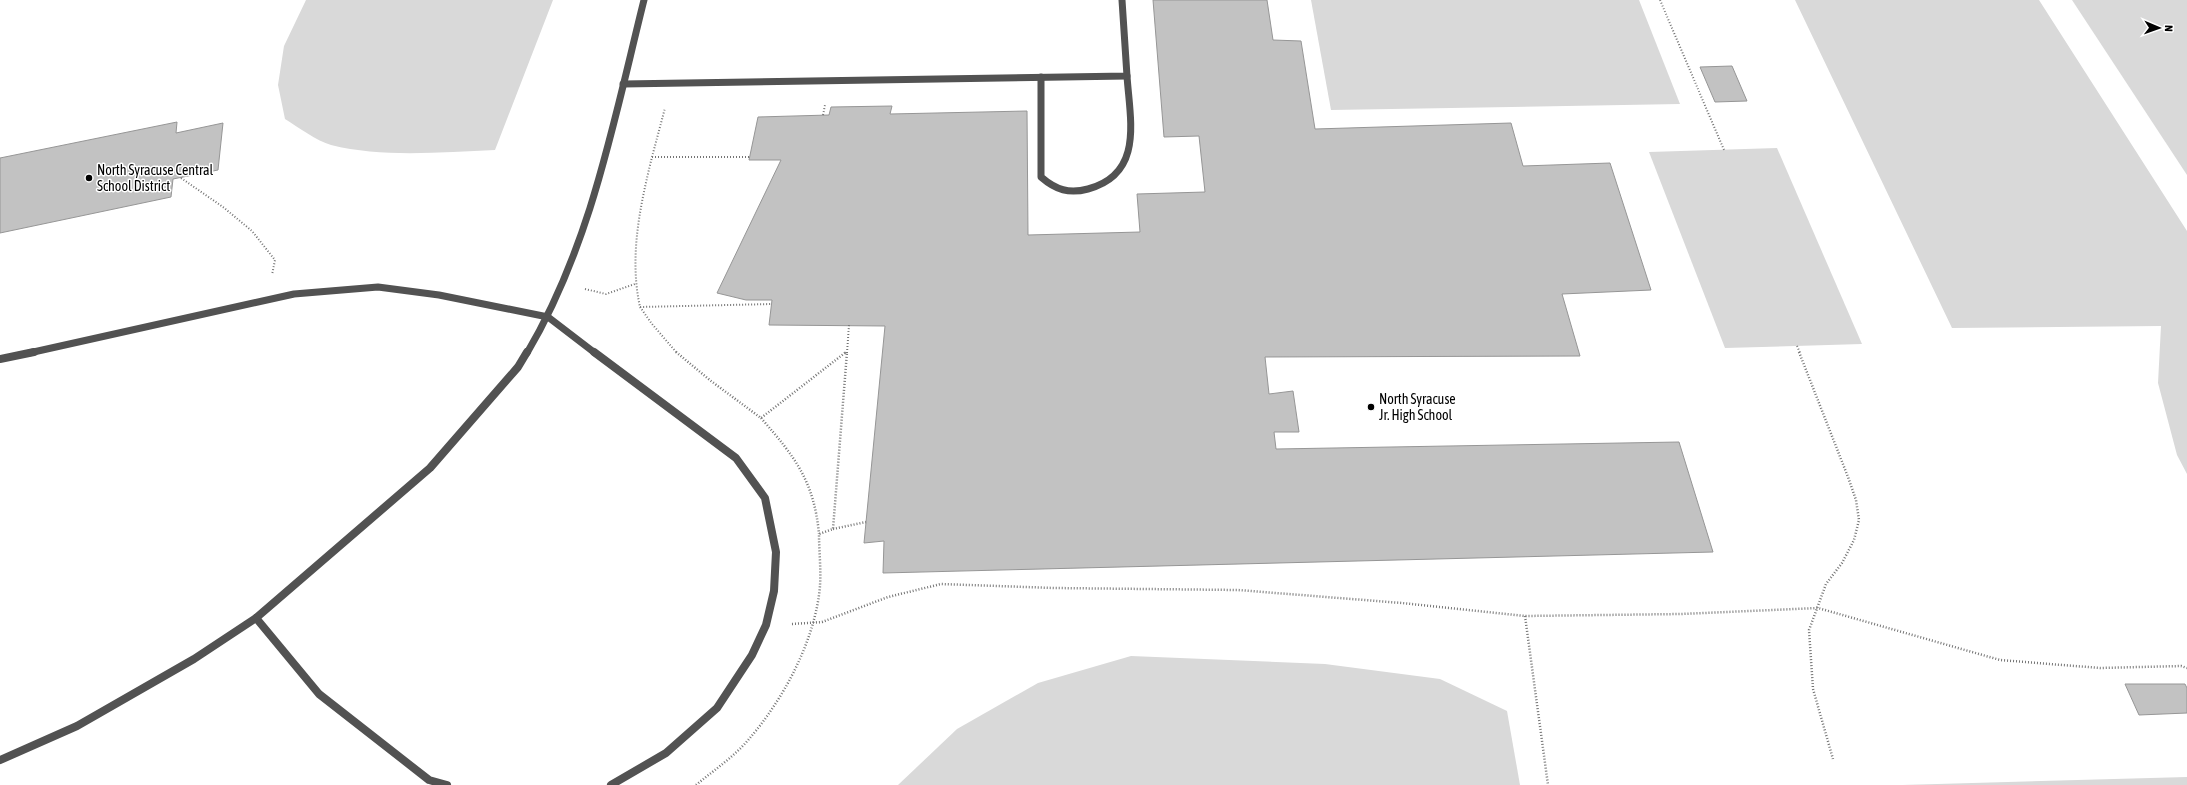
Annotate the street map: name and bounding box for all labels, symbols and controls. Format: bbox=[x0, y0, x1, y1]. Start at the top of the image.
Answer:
north arrow bbox=[2139, 8, 2179, 48]
text: N bbox=[2163, 25, 2175, 32]
place label: North Syracuse Central School District bbox=[97, 162, 213, 194]
marker: North Syracuse Central School District bbox=[84, 173, 94, 183]
place label: North Syracuse Jr. High School bbox=[1379, 391, 1456, 423]
marker: North Syracuse Jr. High School bbox=[1366, 402, 1376, 412]

